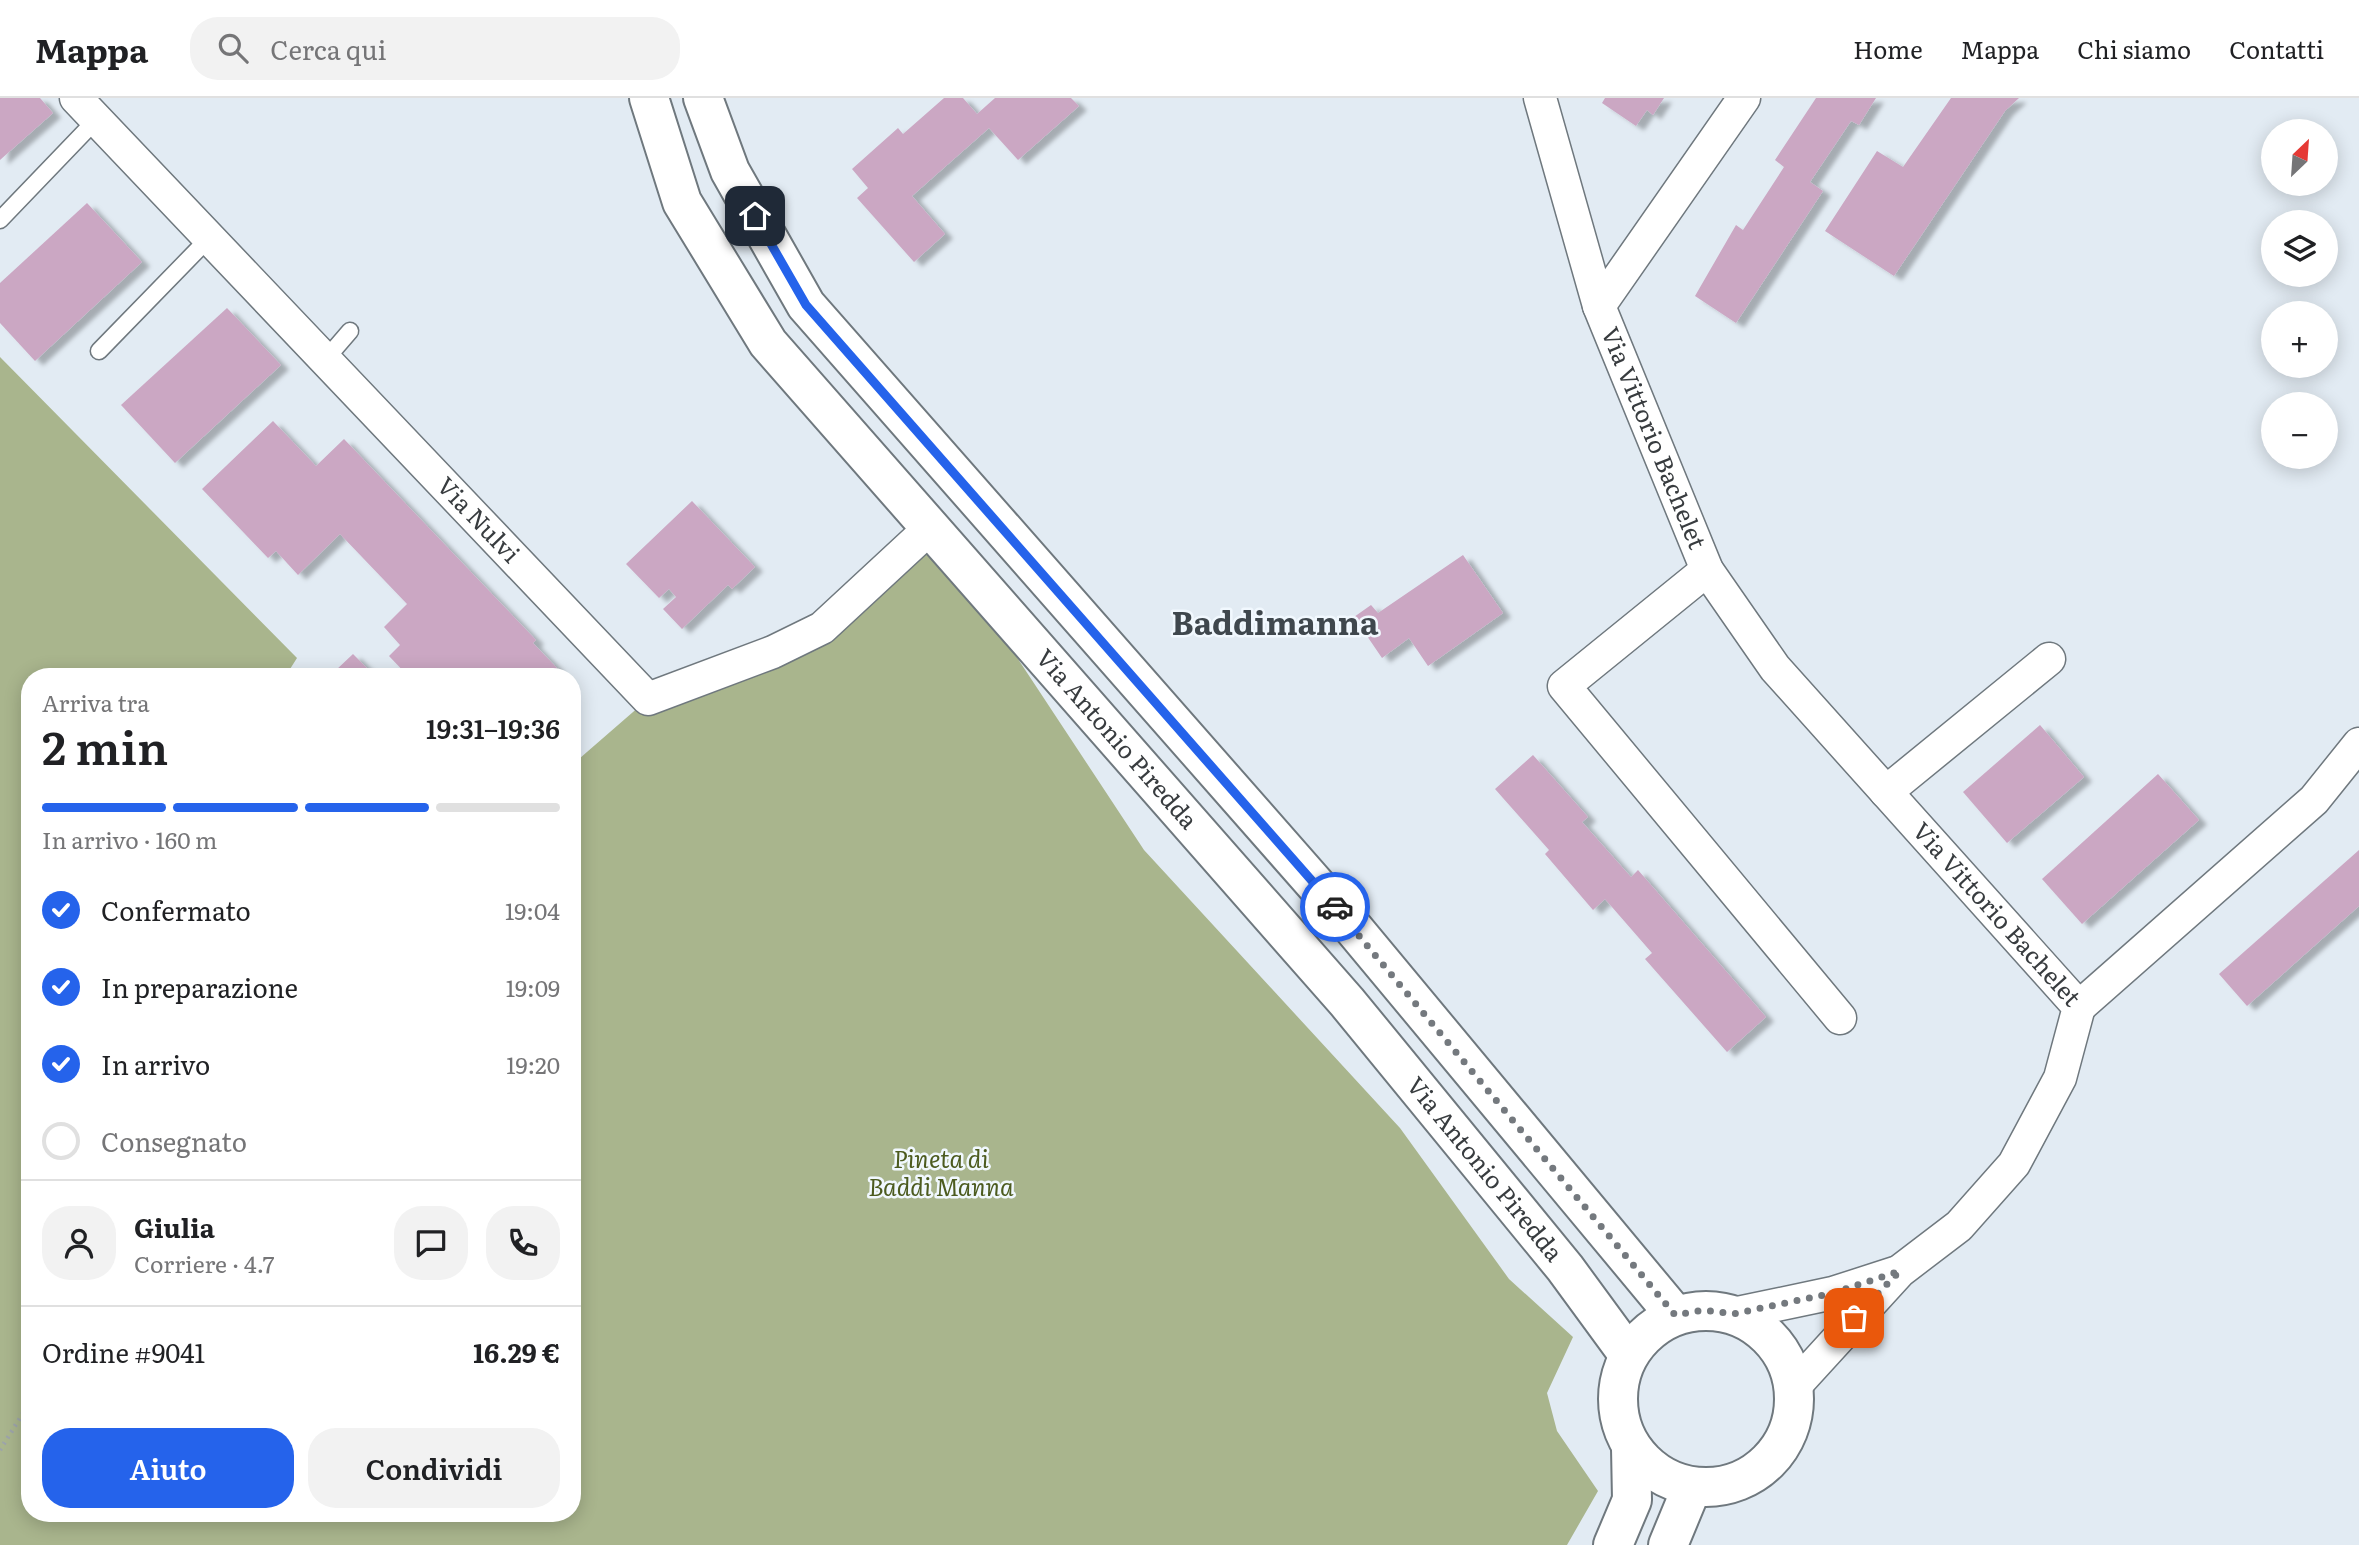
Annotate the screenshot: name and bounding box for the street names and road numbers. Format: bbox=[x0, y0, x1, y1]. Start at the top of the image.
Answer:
street label: Via Vittorio Bachelet bbox=[1594, 321, 1717, 554]
street label: Via Nulvi bbox=[430, 468, 529, 569]
street label: Via Antonio Piredda bbox=[1029, 640, 1207, 836]
street label: Via Vittorio Bachelet bbox=[1906, 813, 2090, 1013]
street label: Via Antonio Piredda bbox=[1400, 1068, 1573, 1268]

